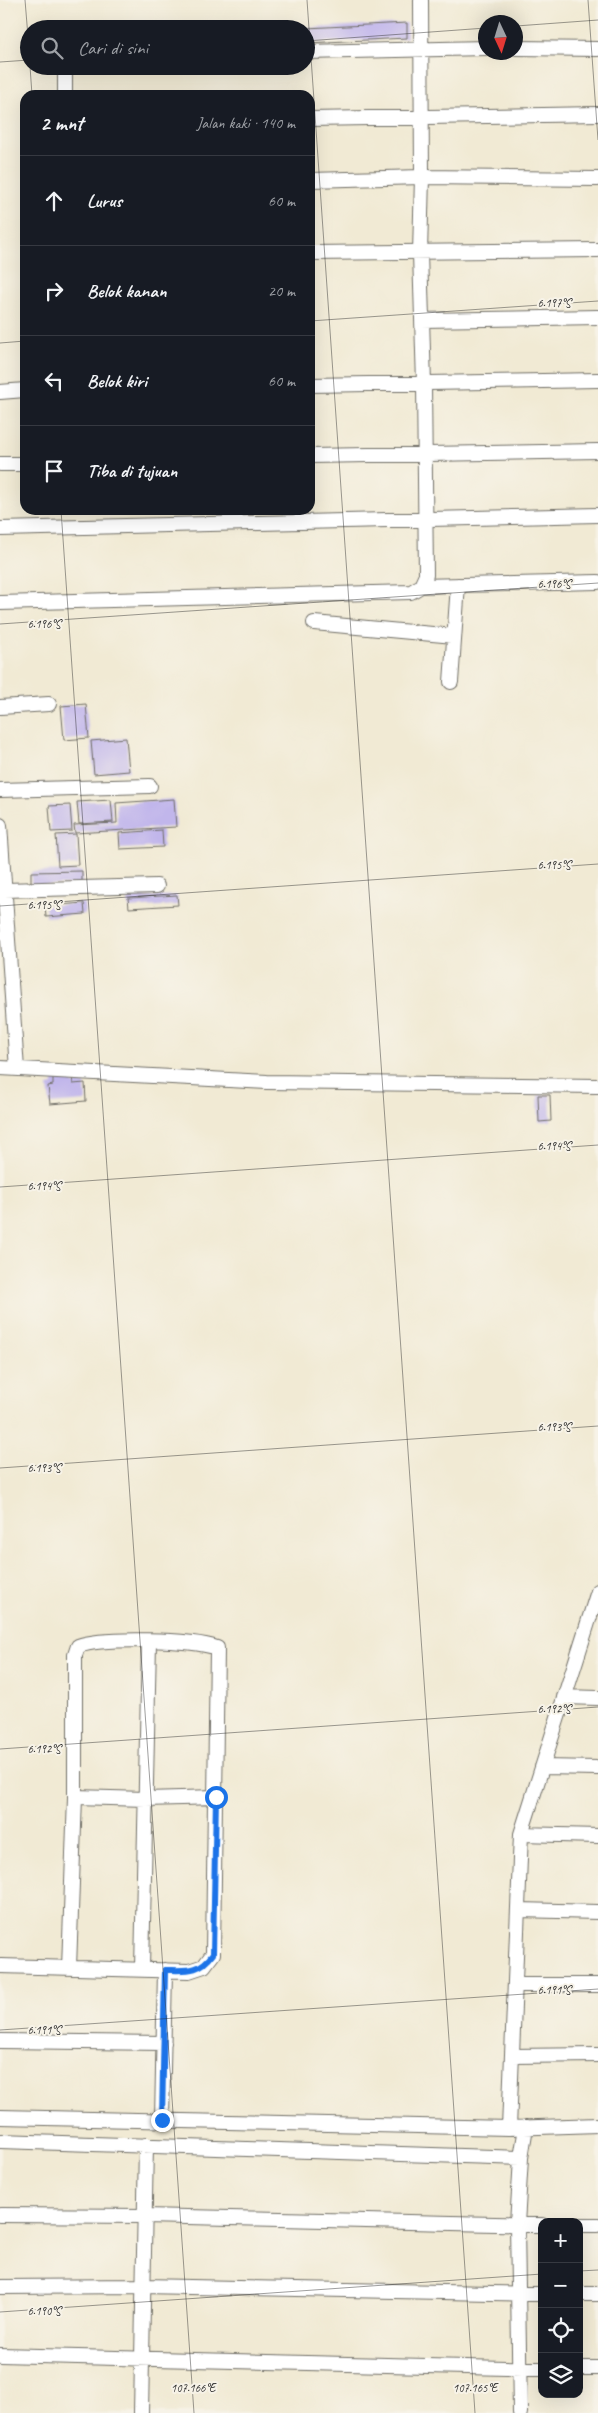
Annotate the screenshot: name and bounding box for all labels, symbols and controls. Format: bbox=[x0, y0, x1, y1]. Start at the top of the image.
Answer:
north arrow bbox=[478, 15, 523, 60]
search box bbox=[20, 20, 315, 75]
icon: search bbox=[38, 34, 66, 62]
text: Cari di sini bbox=[78, 36, 148, 60]
text: 2 mnt bbox=[40, 110, 83, 136]
text: Jalan kaki · 140 m bbox=[197, 113, 295, 133]
icon: ahead bbox=[40, 187, 68, 215]
text: Lurus bbox=[87, 189, 122, 213]
text: 60 m bbox=[268, 191, 295, 211]
icon: right bbox=[40, 277, 68, 305]
text: Belok kanan bbox=[87, 279, 166, 303]
text: 20 m bbox=[268, 281, 295, 301]
text: 6.197°S bbox=[537, 295, 573, 311]
icon: left bbox=[40, 367, 68, 395]
text: Belok kiri bbox=[87, 369, 147, 393]
text: 60 m bbox=[268, 371, 295, 391]
icon: arrive bbox=[40, 457, 68, 485]
text: Tiba di tujuan bbox=[87, 459, 177, 483]
text: 6.196°S bbox=[537, 576, 573, 592]
text: 6.196°S bbox=[27, 616, 63, 632]
text: 6.195°S bbox=[537, 857, 573, 873]
text: 6.195°S bbox=[27, 897, 63, 913]
text: 6.194°S bbox=[537, 1138, 573, 1154]
text: 6.194°S bbox=[27, 1178, 63, 1194]
text: 6.193°S bbox=[537, 1419, 573, 1435]
text: 6.193°S bbox=[27, 1460, 63, 1476]
text: 6.192°S bbox=[537, 1701, 573, 1717]
text: 6.192°S bbox=[27, 1741, 63, 1757]
route start bbox=[205, 1786, 228, 1809]
text: 6.191°S bbox=[537, 1982, 573, 1998]
text: 6.191°S bbox=[27, 2022, 63, 2038]
route end bbox=[151, 2109, 174, 2132]
map controls bbox=[538, 2218, 583, 2398]
button: + bbox=[538, 2218, 583, 2263]
button: − bbox=[538, 2263, 583, 2308]
text: 6.190°S bbox=[27, 2303, 63, 2319]
button: locate bbox=[538, 2308, 583, 2353]
button: layers bbox=[538, 2353, 583, 2398]
text: 107.166°E bbox=[171, 2380, 217, 2396]
text: 107.165°E bbox=[453, 2380, 499, 2396]

